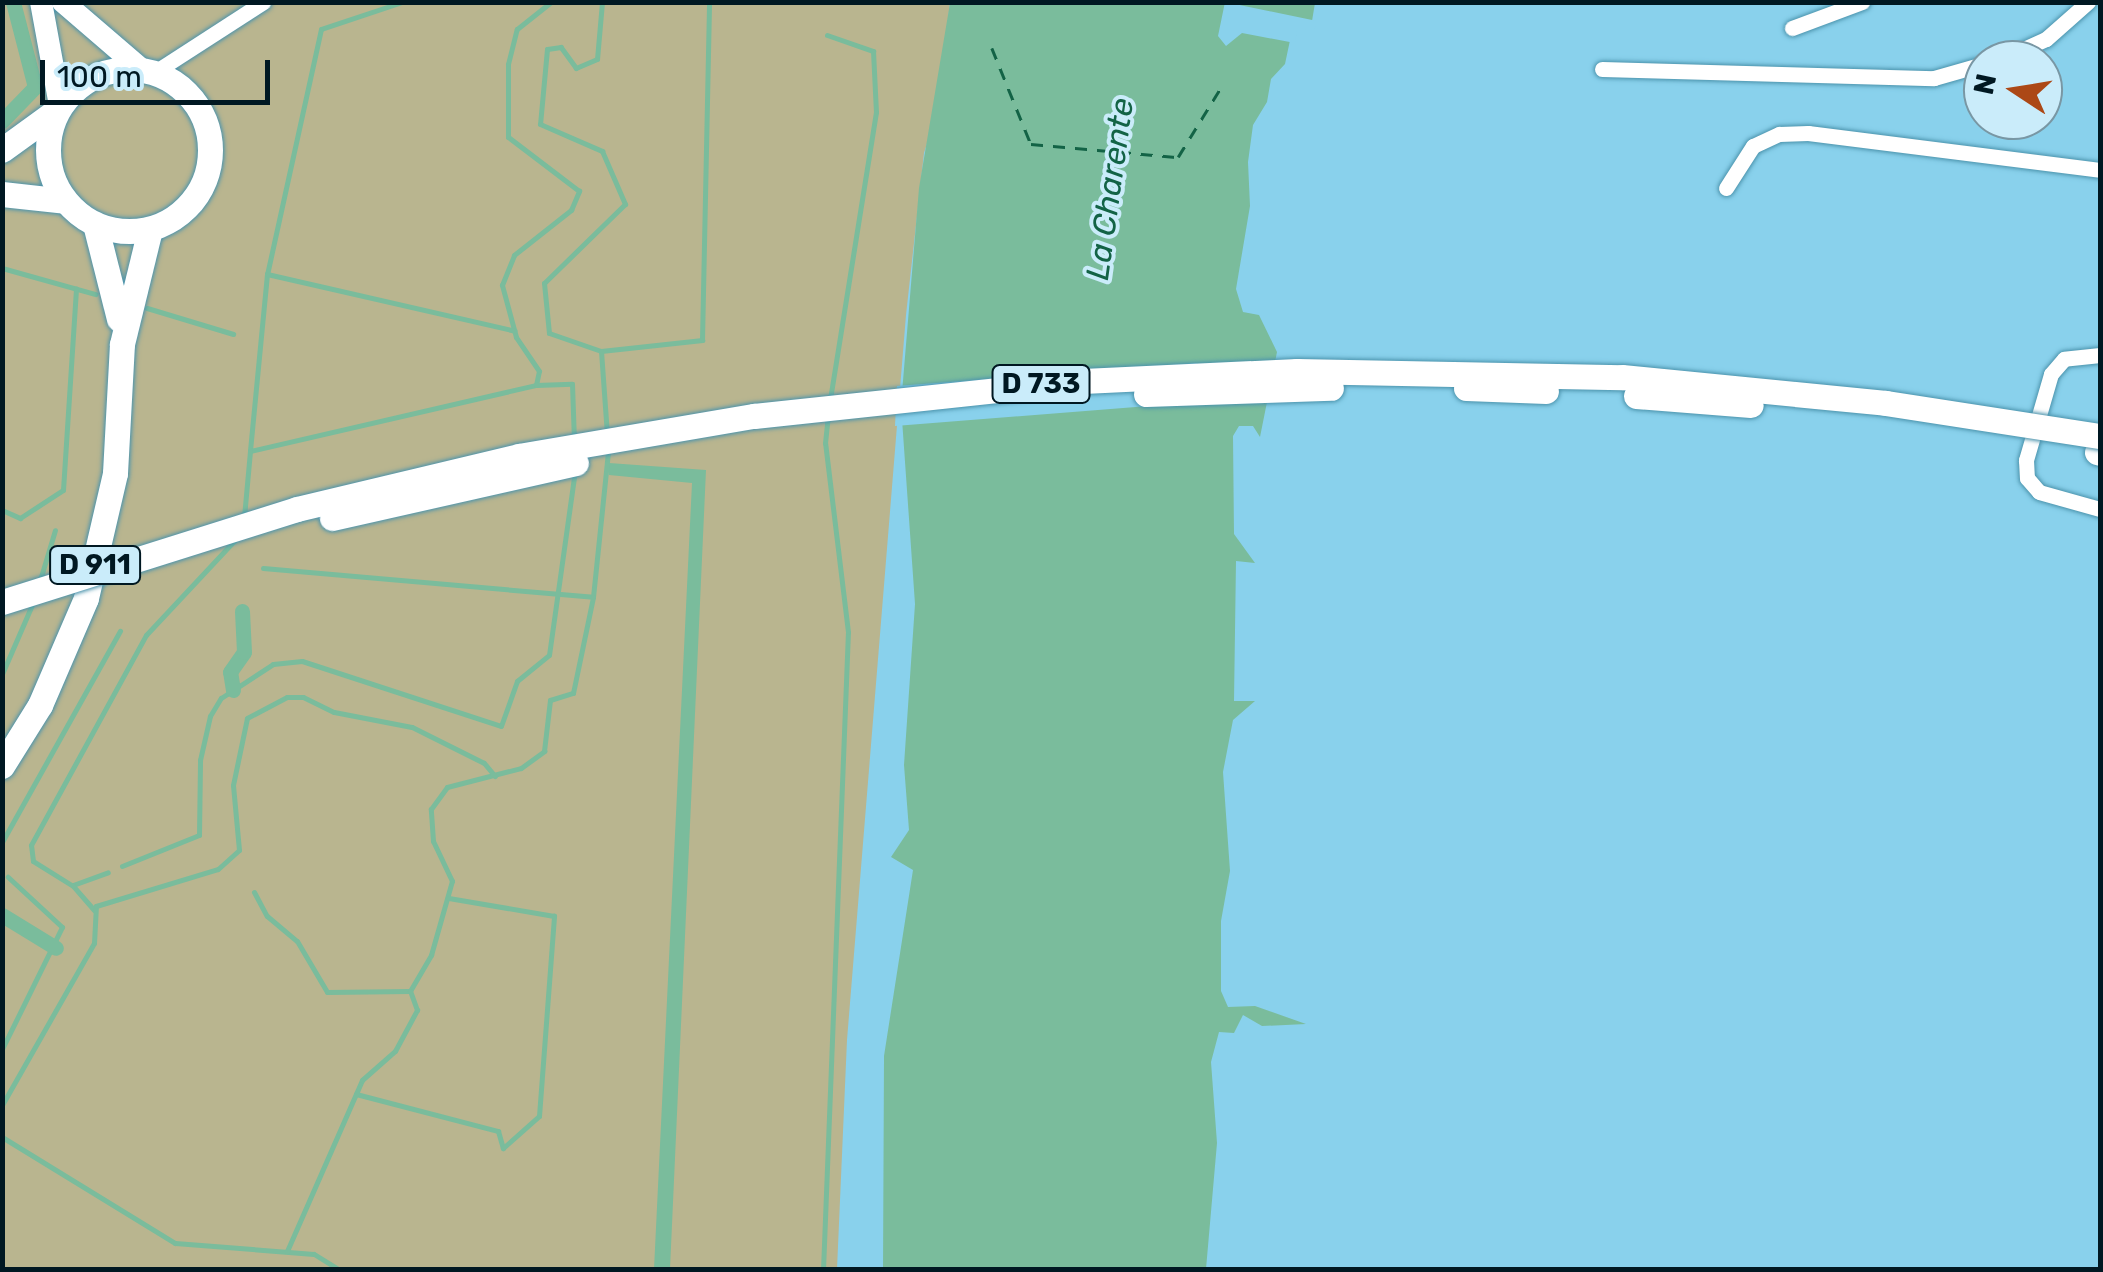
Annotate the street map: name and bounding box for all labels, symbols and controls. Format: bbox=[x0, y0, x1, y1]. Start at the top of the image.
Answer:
scale bar bbox=[45, 40, 275, 102]
north arrow bbox=[1963, 40, 2063, 140]
text: 100 m bbox=[57, 59, 142, 95]
text: N bbox=[1967, 71, 2003, 97]
water label: La Charente bbox=[1078, 96, 1142, 282]
road number: D 733 bbox=[991, 361, 1091, 407]
road number: D 911 bbox=[48, 542, 142, 588]

